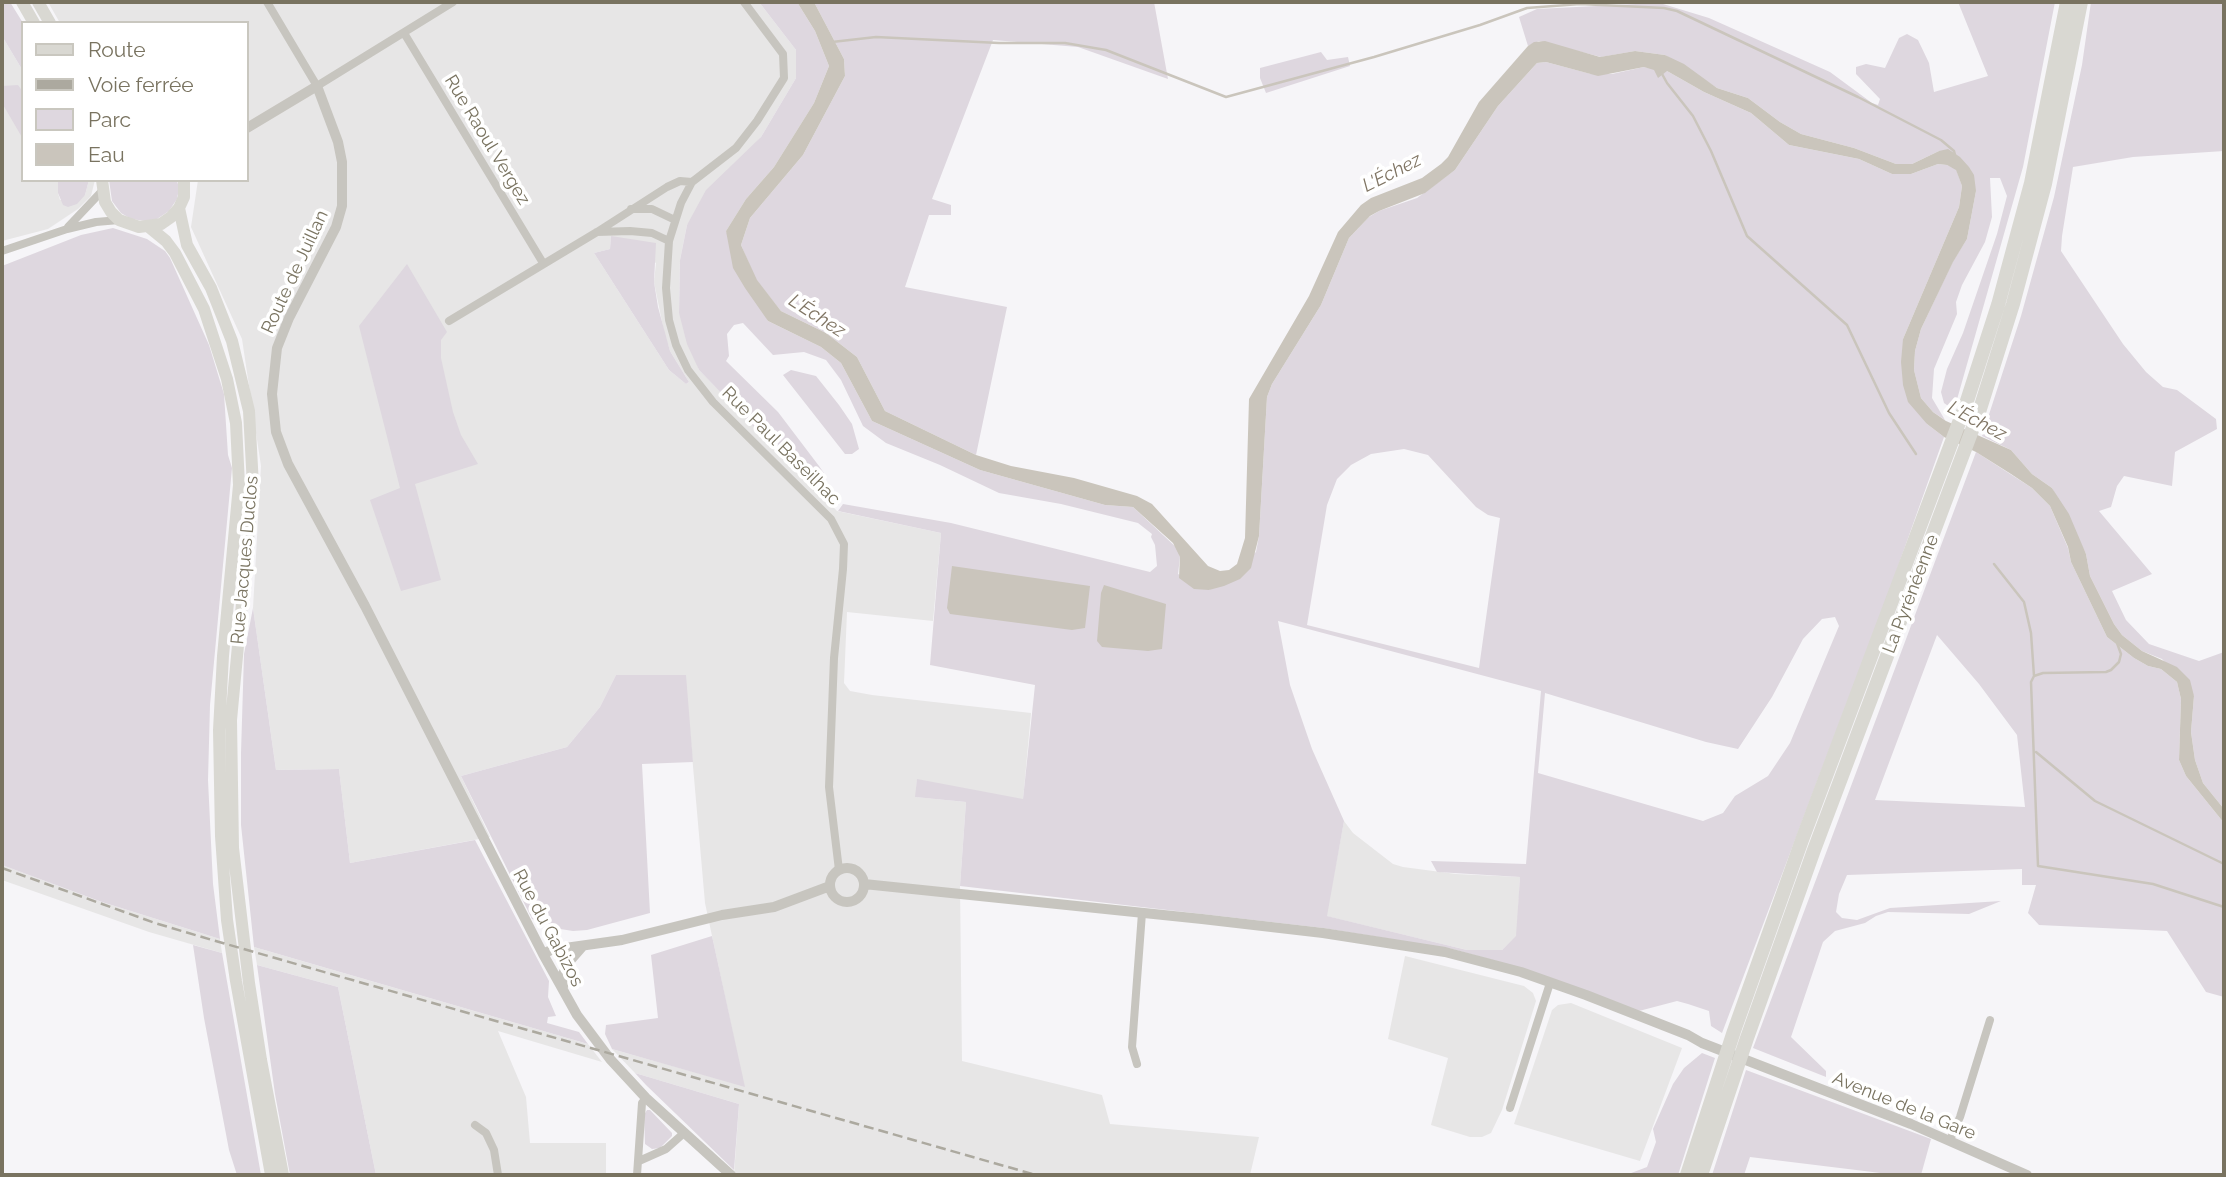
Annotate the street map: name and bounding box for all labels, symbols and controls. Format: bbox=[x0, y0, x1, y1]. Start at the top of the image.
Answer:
legend bbox=[21, 21, 248, 182]
text: Route bbox=[88, 37, 146, 62]
street label: Rue Raoul Vergez bbox=[440, 71, 534, 209]
text: Voie ferrée bbox=[88, 72, 194, 97]
text: Parc bbox=[88, 107, 131, 132]
text: Eau bbox=[88, 142, 125, 167]
water label: L'Échez bbox=[1359, 149, 1425, 197]
street label: Route de Juillan bbox=[257, 207, 333, 337]
water label: L'Échez bbox=[784, 289, 850, 343]
street label: Rue Paul Baseilhac bbox=[717, 382, 845, 510]
water label: L'Échez bbox=[1944, 396, 2010, 446]
street label: Rue Jacques Duclos bbox=[227, 475, 263, 645]
street label: La Pyrénéenne bbox=[1878, 531, 1944, 657]
street label: Rue du Gabizos bbox=[508, 866, 588, 990]
street label: Avenue de la Gare bbox=[1829, 1067, 1979, 1145]

